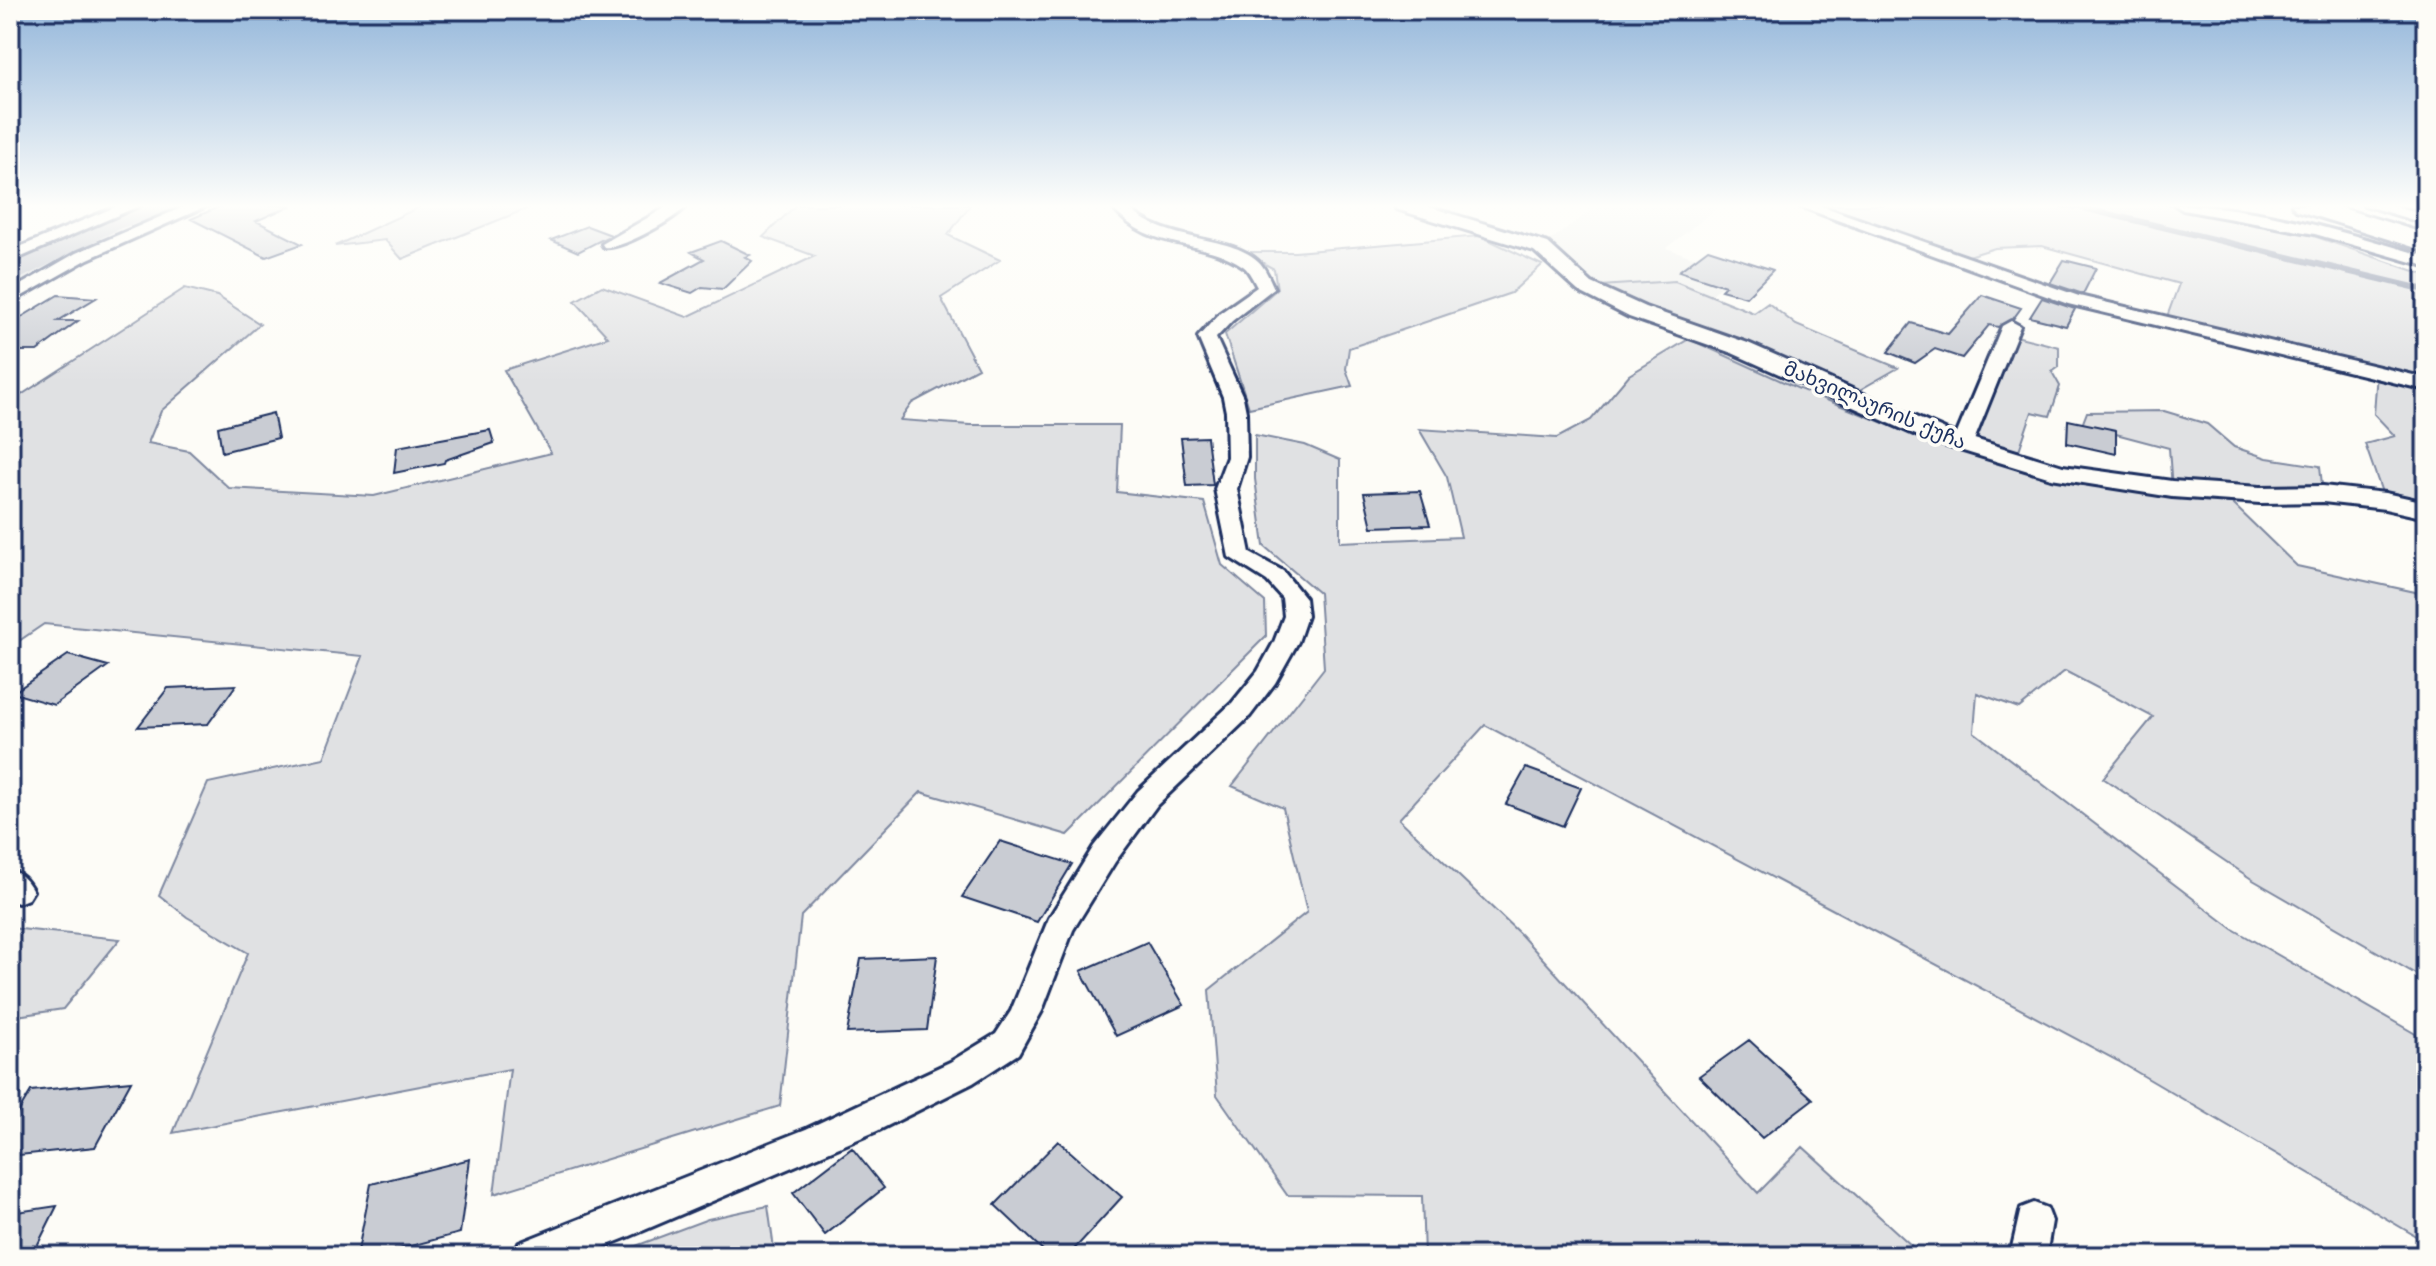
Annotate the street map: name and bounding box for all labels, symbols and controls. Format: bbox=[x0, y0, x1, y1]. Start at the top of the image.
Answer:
street label: მახვილაურის ქუჩა bbox=[1780, 355, 1970, 455]

